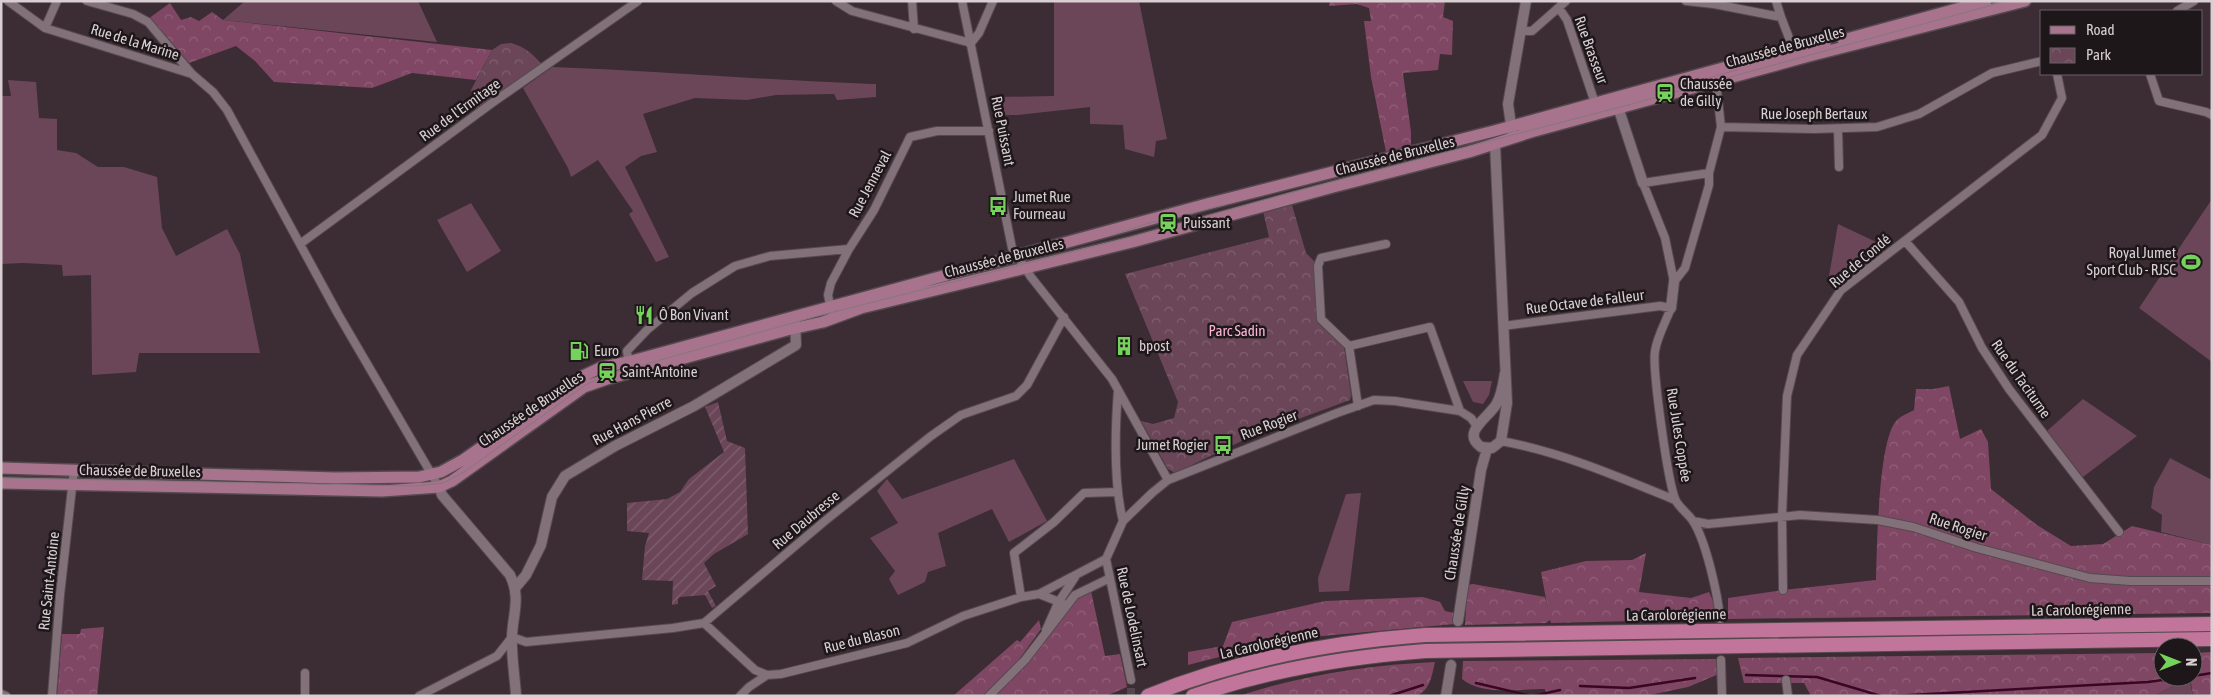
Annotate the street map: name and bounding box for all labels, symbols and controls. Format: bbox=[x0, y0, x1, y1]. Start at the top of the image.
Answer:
legend bbox=[2040, 10, 2203, 75]
street label: Rue Brasseur bbox=[1571, 14, 1612, 87]
street label: Rue de la Marine bbox=[89, 20, 182, 63]
text: Road bbox=[2086, 21, 2115, 38]
street label: Chaussée de Bruxelles bbox=[1724, 23, 1846, 70]
text: Park bbox=[2086, 46, 2111, 63]
street label: Rue de l'Ermitage bbox=[416, 75, 503, 144]
place label: Chaussée de Gilly bbox=[1680, 75, 1733, 109]
station icon: Chaussée de Gilly bbox=[1654, 82, 1676, 104]
street label: Rue Puissant bbox=[988, 95, 1019, 167]
street label: Rue Joseph Bertaux bbox=[1761, 105, 1867, 122]
street label: Chaussée de Bruxelles bbox=[1334, 133, 1456, 178]
street label: Rue Jenneval bbox=[845, 147, 894, 220]
place label: Jumet Rue Fourneau bbox=[1013, 188, 1071, 222]
bus stop icon: Jumet Rue Fourneau bbox=[987, 195, 1009, 217]
station icon: Puissant bbox=[1157, 212, 1179, 234]
place label: Puissant bbox=[1183, 214, 1230, 231]
street label: Rue de Condé bbox=[1826, 230, 1894, 291]
street label: Chaussée de Bruxelles bbox=[943, 235, 1065, 280]
place label: Royal Jumet Sport Club - RJSC bbox=[2087, 244, 2176, 278]
sports icon: Royal Jumet Sport Club - RJSC bbox=[2180, 251, 2202, 273]
street label: Rue Octave de Falleur bbox=[1525, 286, 1646, 317]
restaurant icon: Ô Bon Vivant bbox=[633, 304, 655, 326]
place label: Ô Bon Vivant bbox=[659, 306, 729, 323]
park label: Parc Sadin bbox=[1208, 322, 1266, 339]
building icon: bpost bbox=[1113, 335, 1135, 357]
street label: Rue du Taciturne bbox=[1988, 336, 2055, 421]
place label: bpost bbox=[1139, 337, 1170, 354]
fuel station icon: Euro bbox=[568, 340, 590, 362]
place label: Euro bbox=[594, 342, 619, 359]
station icon: Saint-Antoine bbox=[596, 361, 618, 383]
place label: Saint-Antoine bbox=[622, 363, 698, 380]
street label: Chaussée de Bruxelles bbox=[475, 367, 586, 450]
street label: Rue Jules Coppée bbox=[1664, 387, 1695, 483]
street label: Rue Hans Pierre bbox=[589, 393, 674, 448]
street label: Rue Rogier bbox=[1238, 406, 1300, 443]
bus stop icon: Jumet Rogier bbox=[1212, 434, 1234, 456]
place label: Jumet Rogier bbox=[1136, 436, 1209, 453]
street label: Chaussée de Bruxelles bbox=[79, 461, 201, 480]
street label: Chaussée de Gilly bbox=[1441, 484, 1472, 582]
street label: Rue Daubresse bbox=[769, 487, 843, 552]
street label: Rue Rogier bbox=[1927, 509, 1990, 544]
street label: Rue Saint-Antoine bbox=[35, 531, 62, 631]
street label: Rue de Lodelinsart bbox=[1114, 565, 1151, 669]
street label: La Carolorégienne bbox=[2031, 600, 2131, 619]
street label: La Carolorégienne bbox=[1626, 605, 1726, 624]
street label: Rue du Blason bbox=[822, 621, 902, 656]
street label: La Carolorégienne bbox=[1218, 623, 1320, 662]
north arrow bbox=[2153, 637, 2203, 687]
text: N bbox=[2183, 658, 2199, 666]

